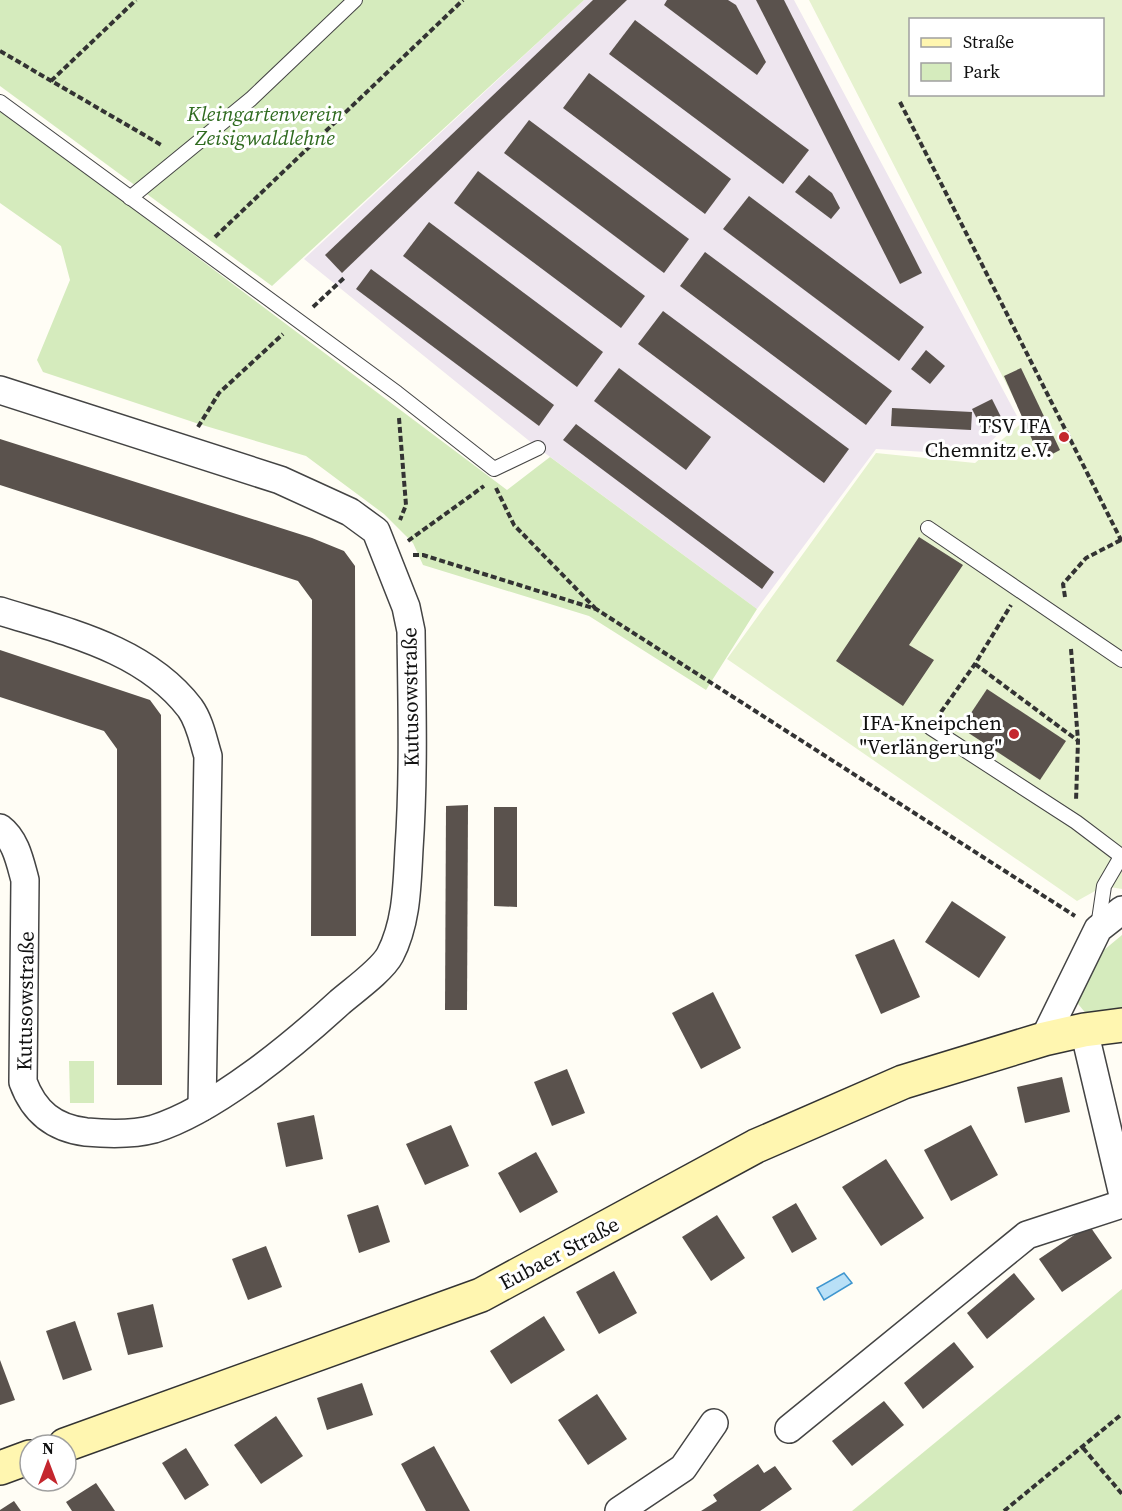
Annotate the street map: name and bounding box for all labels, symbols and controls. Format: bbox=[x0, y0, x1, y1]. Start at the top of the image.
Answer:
legend bbox=[909, 18, 1104, 96]
text: Straße bbox=[963, 29, 1014, 54]
text: Park bbox=[963, 59, 1000, 84]
park label: Kleingartenverein Zeisigwaldlehne bbox=[186, 99, 343, 152]
place label: TSV IFA Chemnitz e.V. bbox=[925, 411, 1052, 464]
marker: TSV IFA Chemnitz e.V. bbox=[1057, 430, 1071, 444]
street label: Kutusowstraße bbox=[394, 627, 426, 767]
place label: IFA-Kneipchen "Verlängerung" bbox=[860, 708, 1002, 761]
marker: IFA-Kneipchen "Verlängerung" bbox=[1007, 727, 1021, 741]
street label: Kutusowstraße bbox=[9, 931, 41, 1071]
street label: Eubaer Straße bbox=[494, 1209, 624, 1297]
north arrow bbox=[18, 1433, 78, 1493]
text: N bbox=[42, 1437, 54, 1459]

